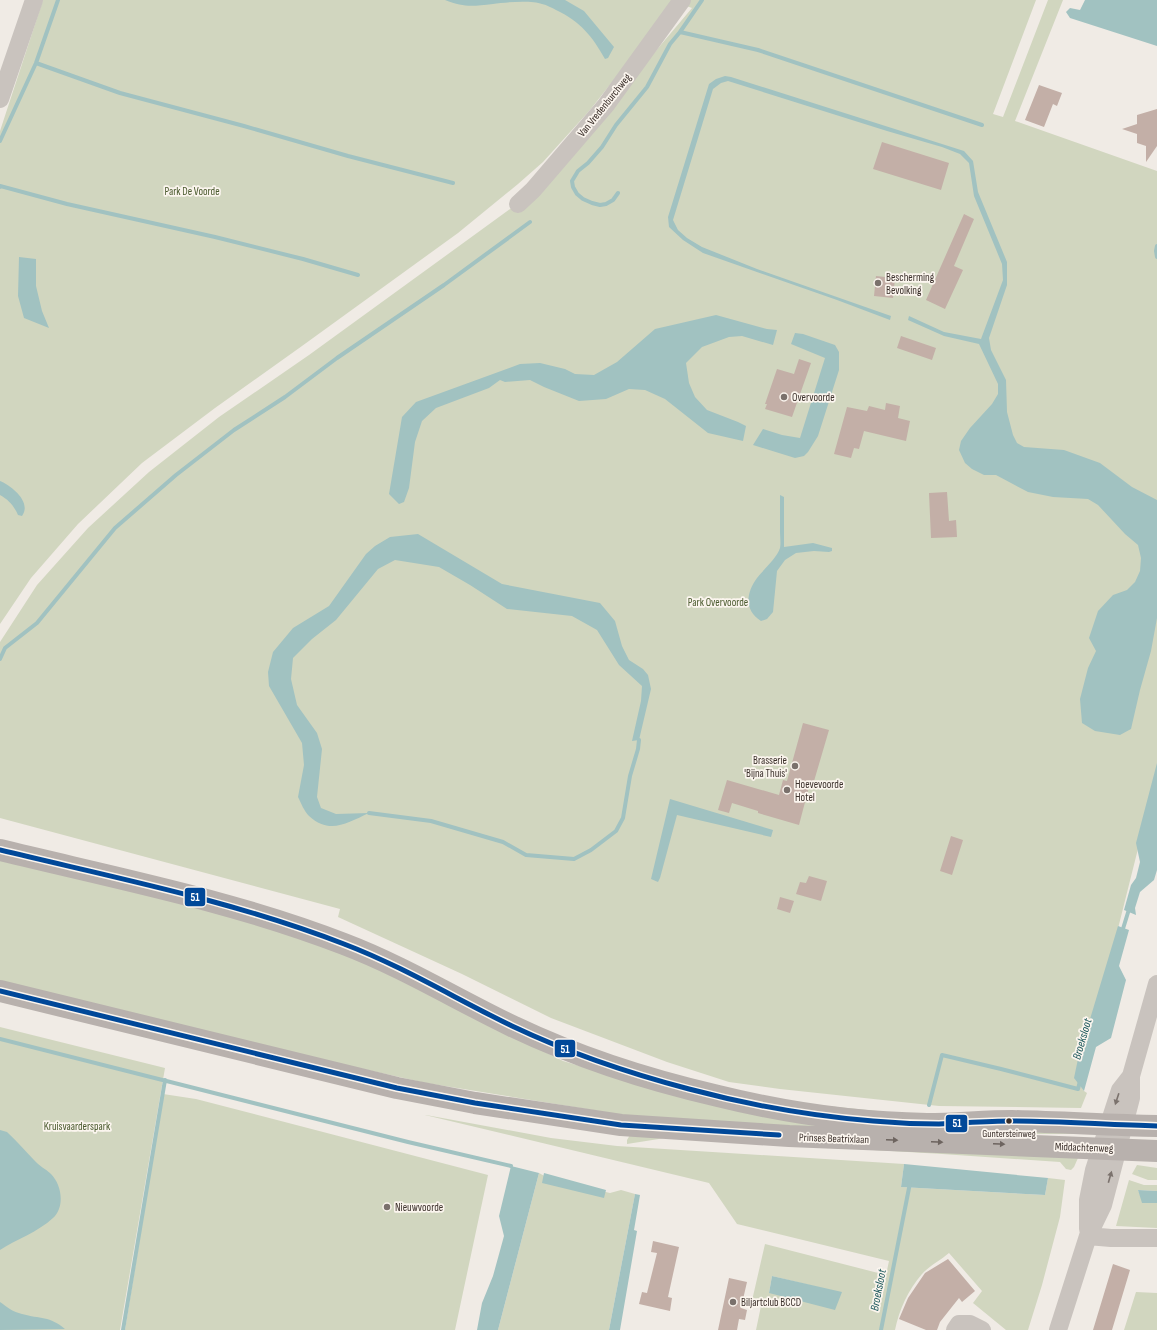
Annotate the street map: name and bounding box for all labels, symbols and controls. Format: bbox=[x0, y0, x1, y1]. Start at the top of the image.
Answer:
street label: Van Vredenburchweg bbox=[575, 71, 634, 139]
park label: Park De Voorde bbox=[164, 185, 220, 198]
place label: Bescherming Bevolking bbox=[886, 271, 935, 297]
marker: Bescherming Bevolking bbox=[873, 278, 883, 288]
place label: Overvoorde bbox=[792, 391, 835, 404]
marker: Overvoorde bbox=[779, 392, 789, 402]
park label: Park Overvoorde bbox=[688, 596, 748, 609]
place label: Brasserie 'Bijna Thuis' bbox=[744, 754, 787, 780]
marker: Brasserie 'Bijna Thuis' bbox=[790, 761, 800, 771]
place label: Hoevevoorde Hotel bbox=[795, 778, 843, 804]
marker: Hoevevoorde Hotel bbox=[782, 785, 792, 795]
line badge: 51 bbox=[184, 887, 206, 907]
text: 51 bbox=[190, 891, 200, 904]
water label: Broeksloot bbox=[1069, 1016, 1096, 1061]
line badge: 51 bbox=[554, 1039, 576, 1058]
text: 51 bbox=[560, 1043, 570, 1056]
one-way arrow bbox=[1114, 1093, 1120, 1105]
line badge: 51 bbox=[945, 1114, 968, 1133]
marker: Guntersteinweg bbox=[1004, 1116, 1014, 1126]
text: 51 bbox=[952, 1117, 962, 1130]
park label: Kruisvaarderspark bbox=[44, 1120, 111, 1133]
place label: Guntersteinweg bbox=[982, 1128, 1036, 1140]
street label: Prinses Beatrixlaan bbox=[799, 1131, 870, 1146]
one-way arrow bbox=[886, 1137, 899, 1143]
one-way arrow bbox=[931, 1138, 943, 1145]
one-way arrow bbox=[993, 1140, 1005, 1147]
street label: Middachtenweg bbox=[1055, 1140, 1114, 1155]
one-way arrow bbox=[1107, 1170, 1113, 1182]
place label: Nieuwvoorde bbox=[395, 1201, 443, 1214]
marker: Nieuwvoorde bbox=[382, 1202, 392, 1212]
water label: Broeksloot bbox=[867, 1268, 890, 1312]
place label: Biljartclub BCCD bbox=[741, 1296, 801, 1309]
marker: Biljartclub BCCD bbox=[728, 1297, 738, 1307]

